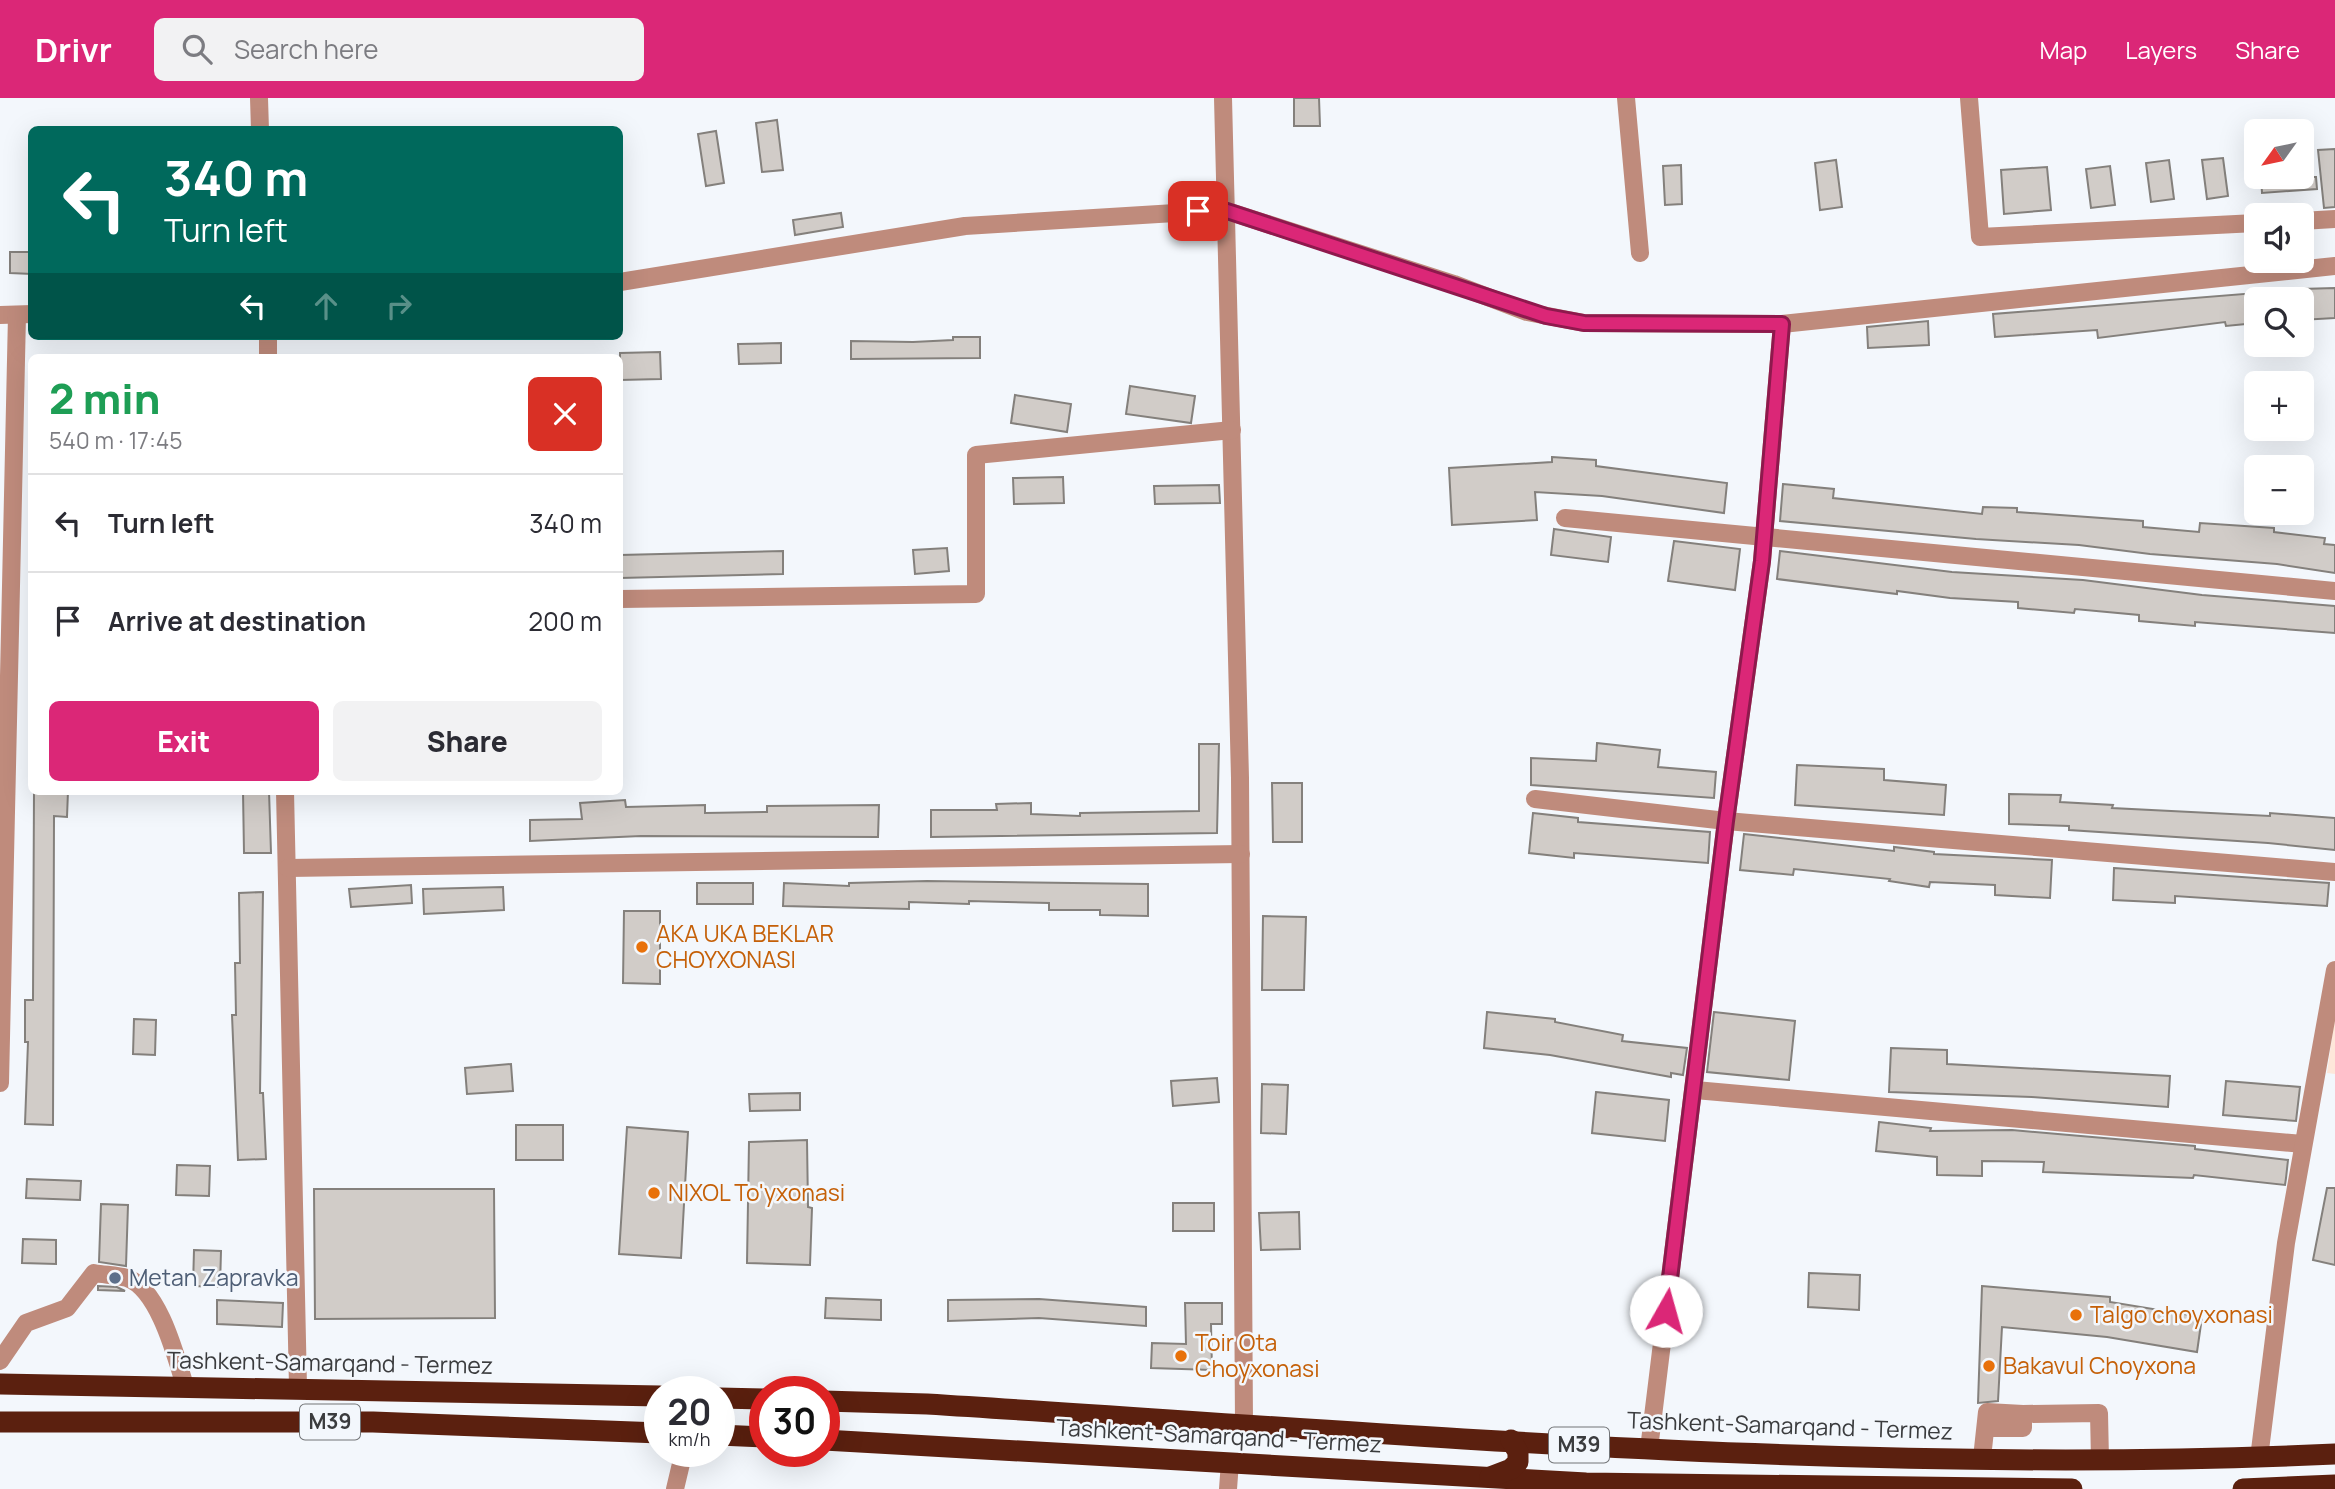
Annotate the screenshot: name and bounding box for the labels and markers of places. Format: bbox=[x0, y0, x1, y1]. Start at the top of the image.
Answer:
pin bbox=[1168, 181, 1228, 241]
place label: AKA UKA BEKLAR CHOYXONASI bbox=[656, 917, 834, 975]
marker: AKA UKA BEKLAR CHOYXONASI bbox=[634, 939, 650, 955]
place label: NIXOL To'yxonasi bbox=[668, 1176, 845, 1208]
marker: NIXOL To'yxonasi bbox=[646, 1185, 662, 1201]
place label: Metan Zapravka bbox=[129, 1261, 299, 1293]
marker: Metan Zapravka bbox=[107, 1270, 123, 1286]
place label: Talgo choyxonasi bbox=[2090, 1298, 2273, 1330]
marker: Talgo choyxonasi bbox=[2068, 1307, 2084, 1323]
place label: Toir Ota Choyxonasi bbox=[1195, 1326, 1320, 1384]
marker: Toir Ota Choyxonasi bbox=[1173, 1348, 1189, 1364]
place label: Bakavul Choyxona bbox=[2003, 1349, 2196, 1381]
marker: Bakavul Choyxona bbox=[1981, 1358, 1997, 1374]

